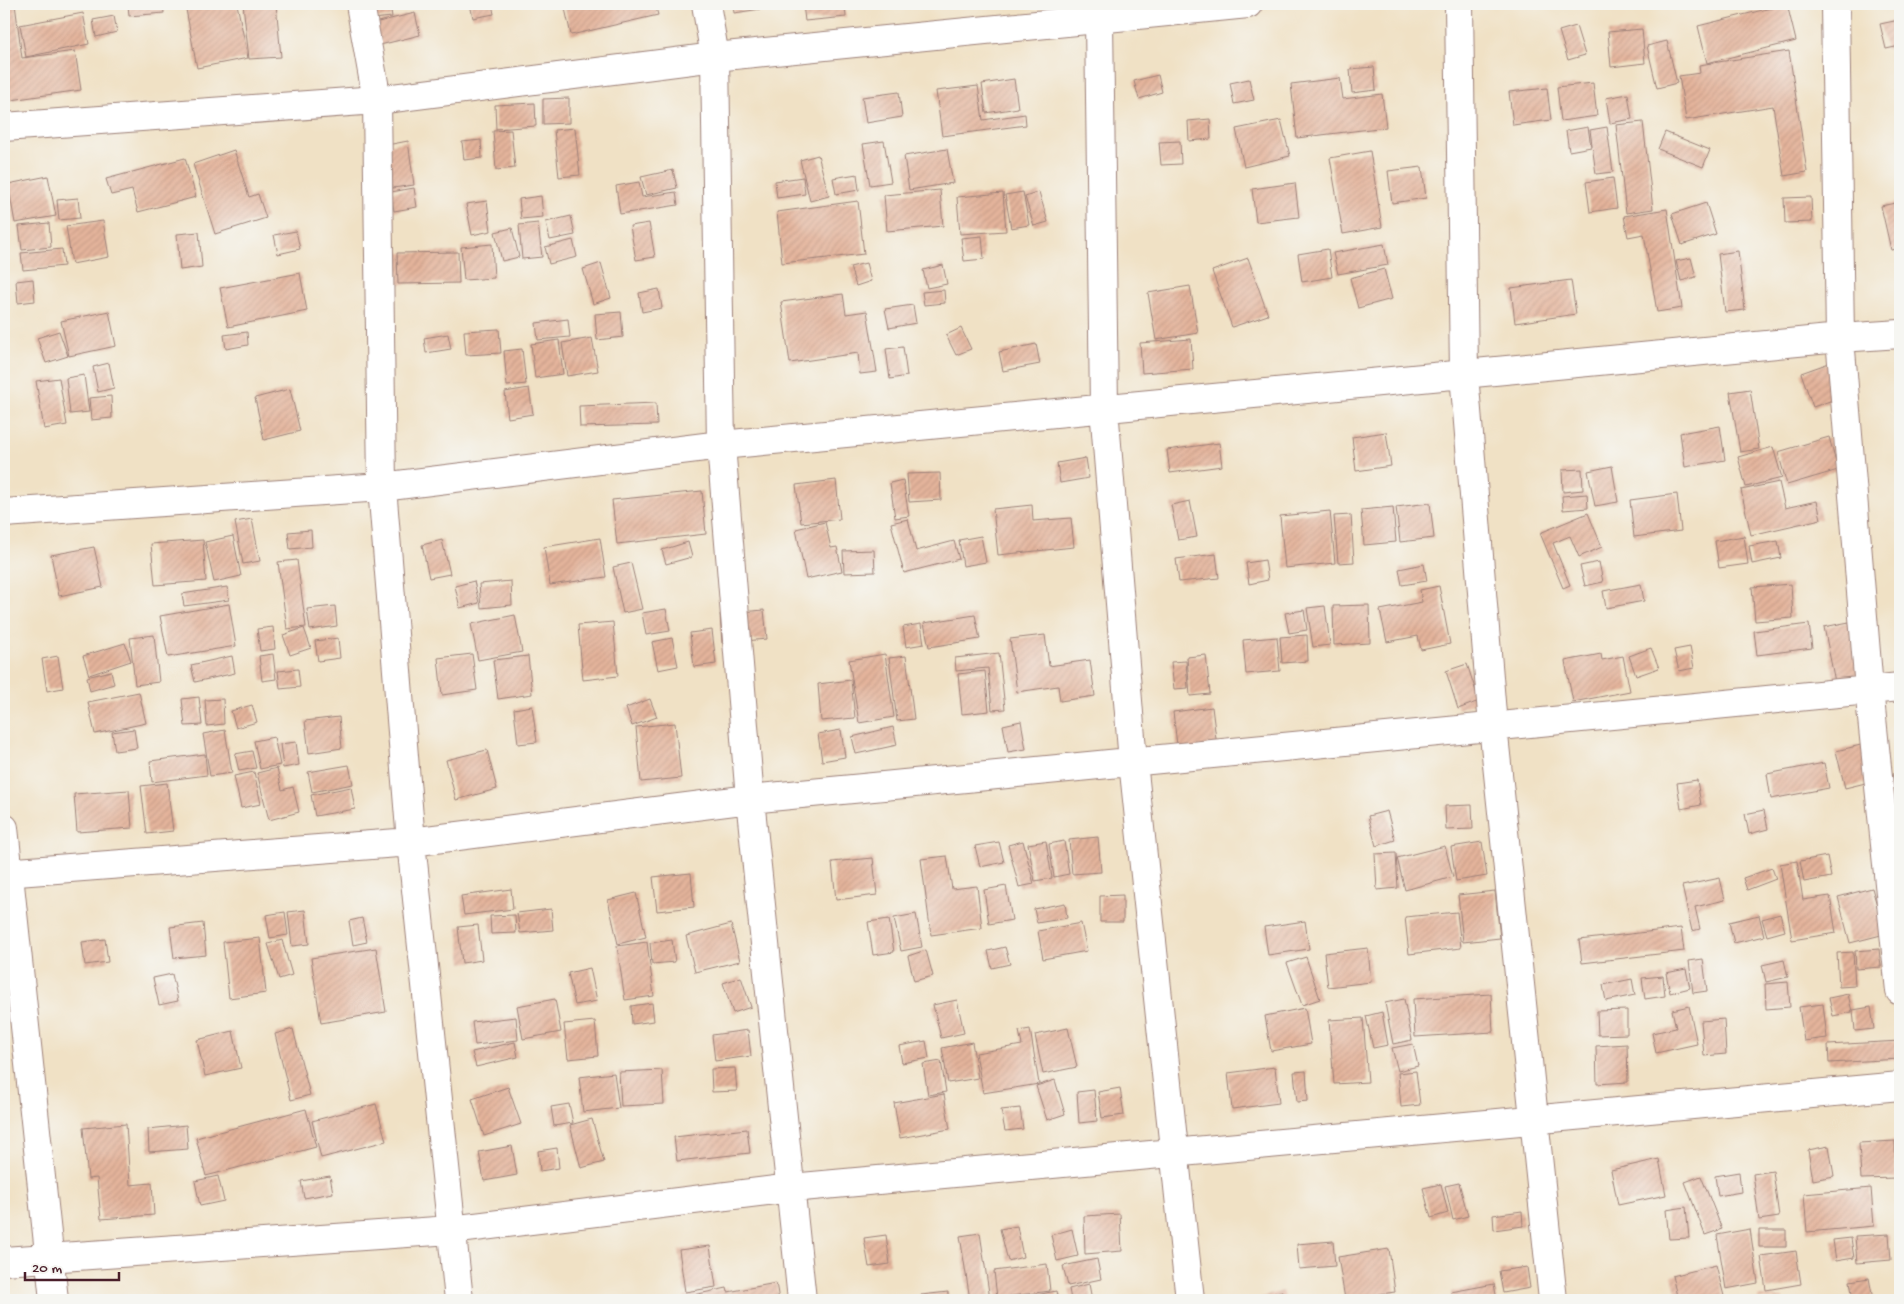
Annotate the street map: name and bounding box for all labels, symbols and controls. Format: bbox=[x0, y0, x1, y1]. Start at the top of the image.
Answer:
scale bar bbox=[25, 1249, 119, 1281]
text: 20 m bbox=[32, 1260, 62, 1278]

